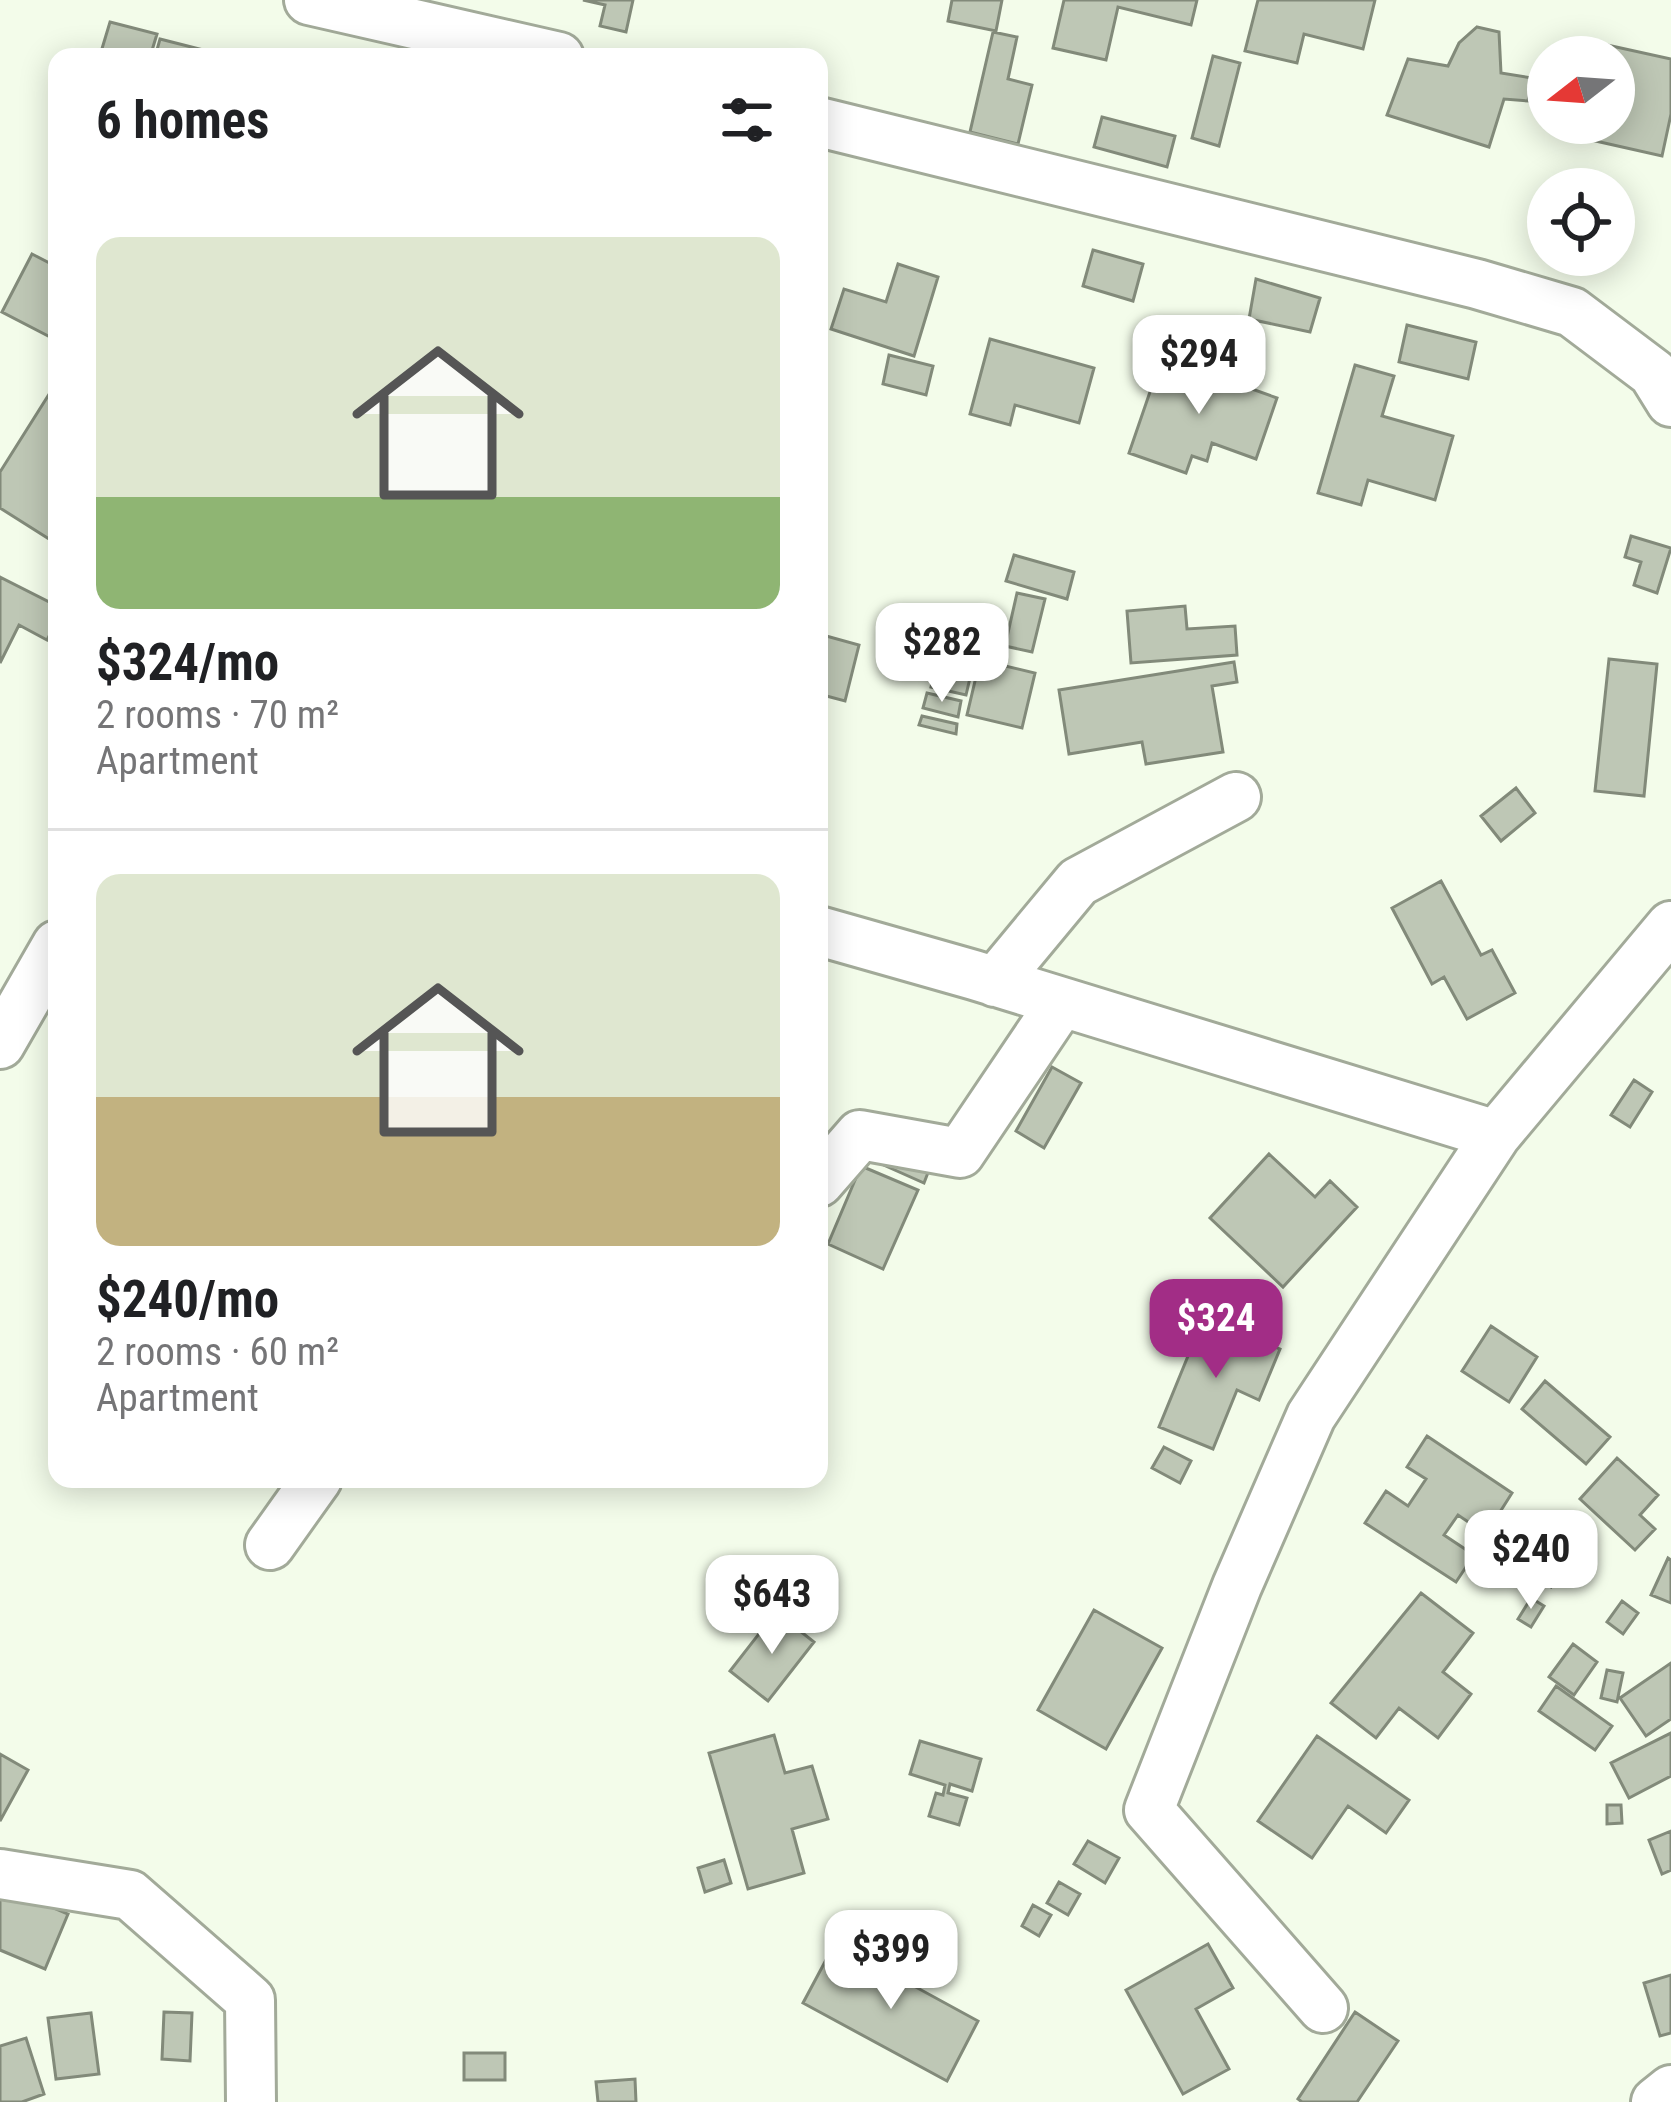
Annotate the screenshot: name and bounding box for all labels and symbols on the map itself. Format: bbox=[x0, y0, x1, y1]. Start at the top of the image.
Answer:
north arrow bbox=[1527, 36, 1635, 144]
pin: $294 bbox=[1128, 315, 1270, 417]
pin: $282 bbox=[871, 603, 1013, 705]
pin: $324 bbox=[1145, 1279, 1287, 1381]
pin: $240 bbox=[1460, 1510, 1602, 1612]
pin: $643 bbox=[701, 1555, 843, 1657]
pin: $399 bbox=[820, 1910, 962, 2012]

